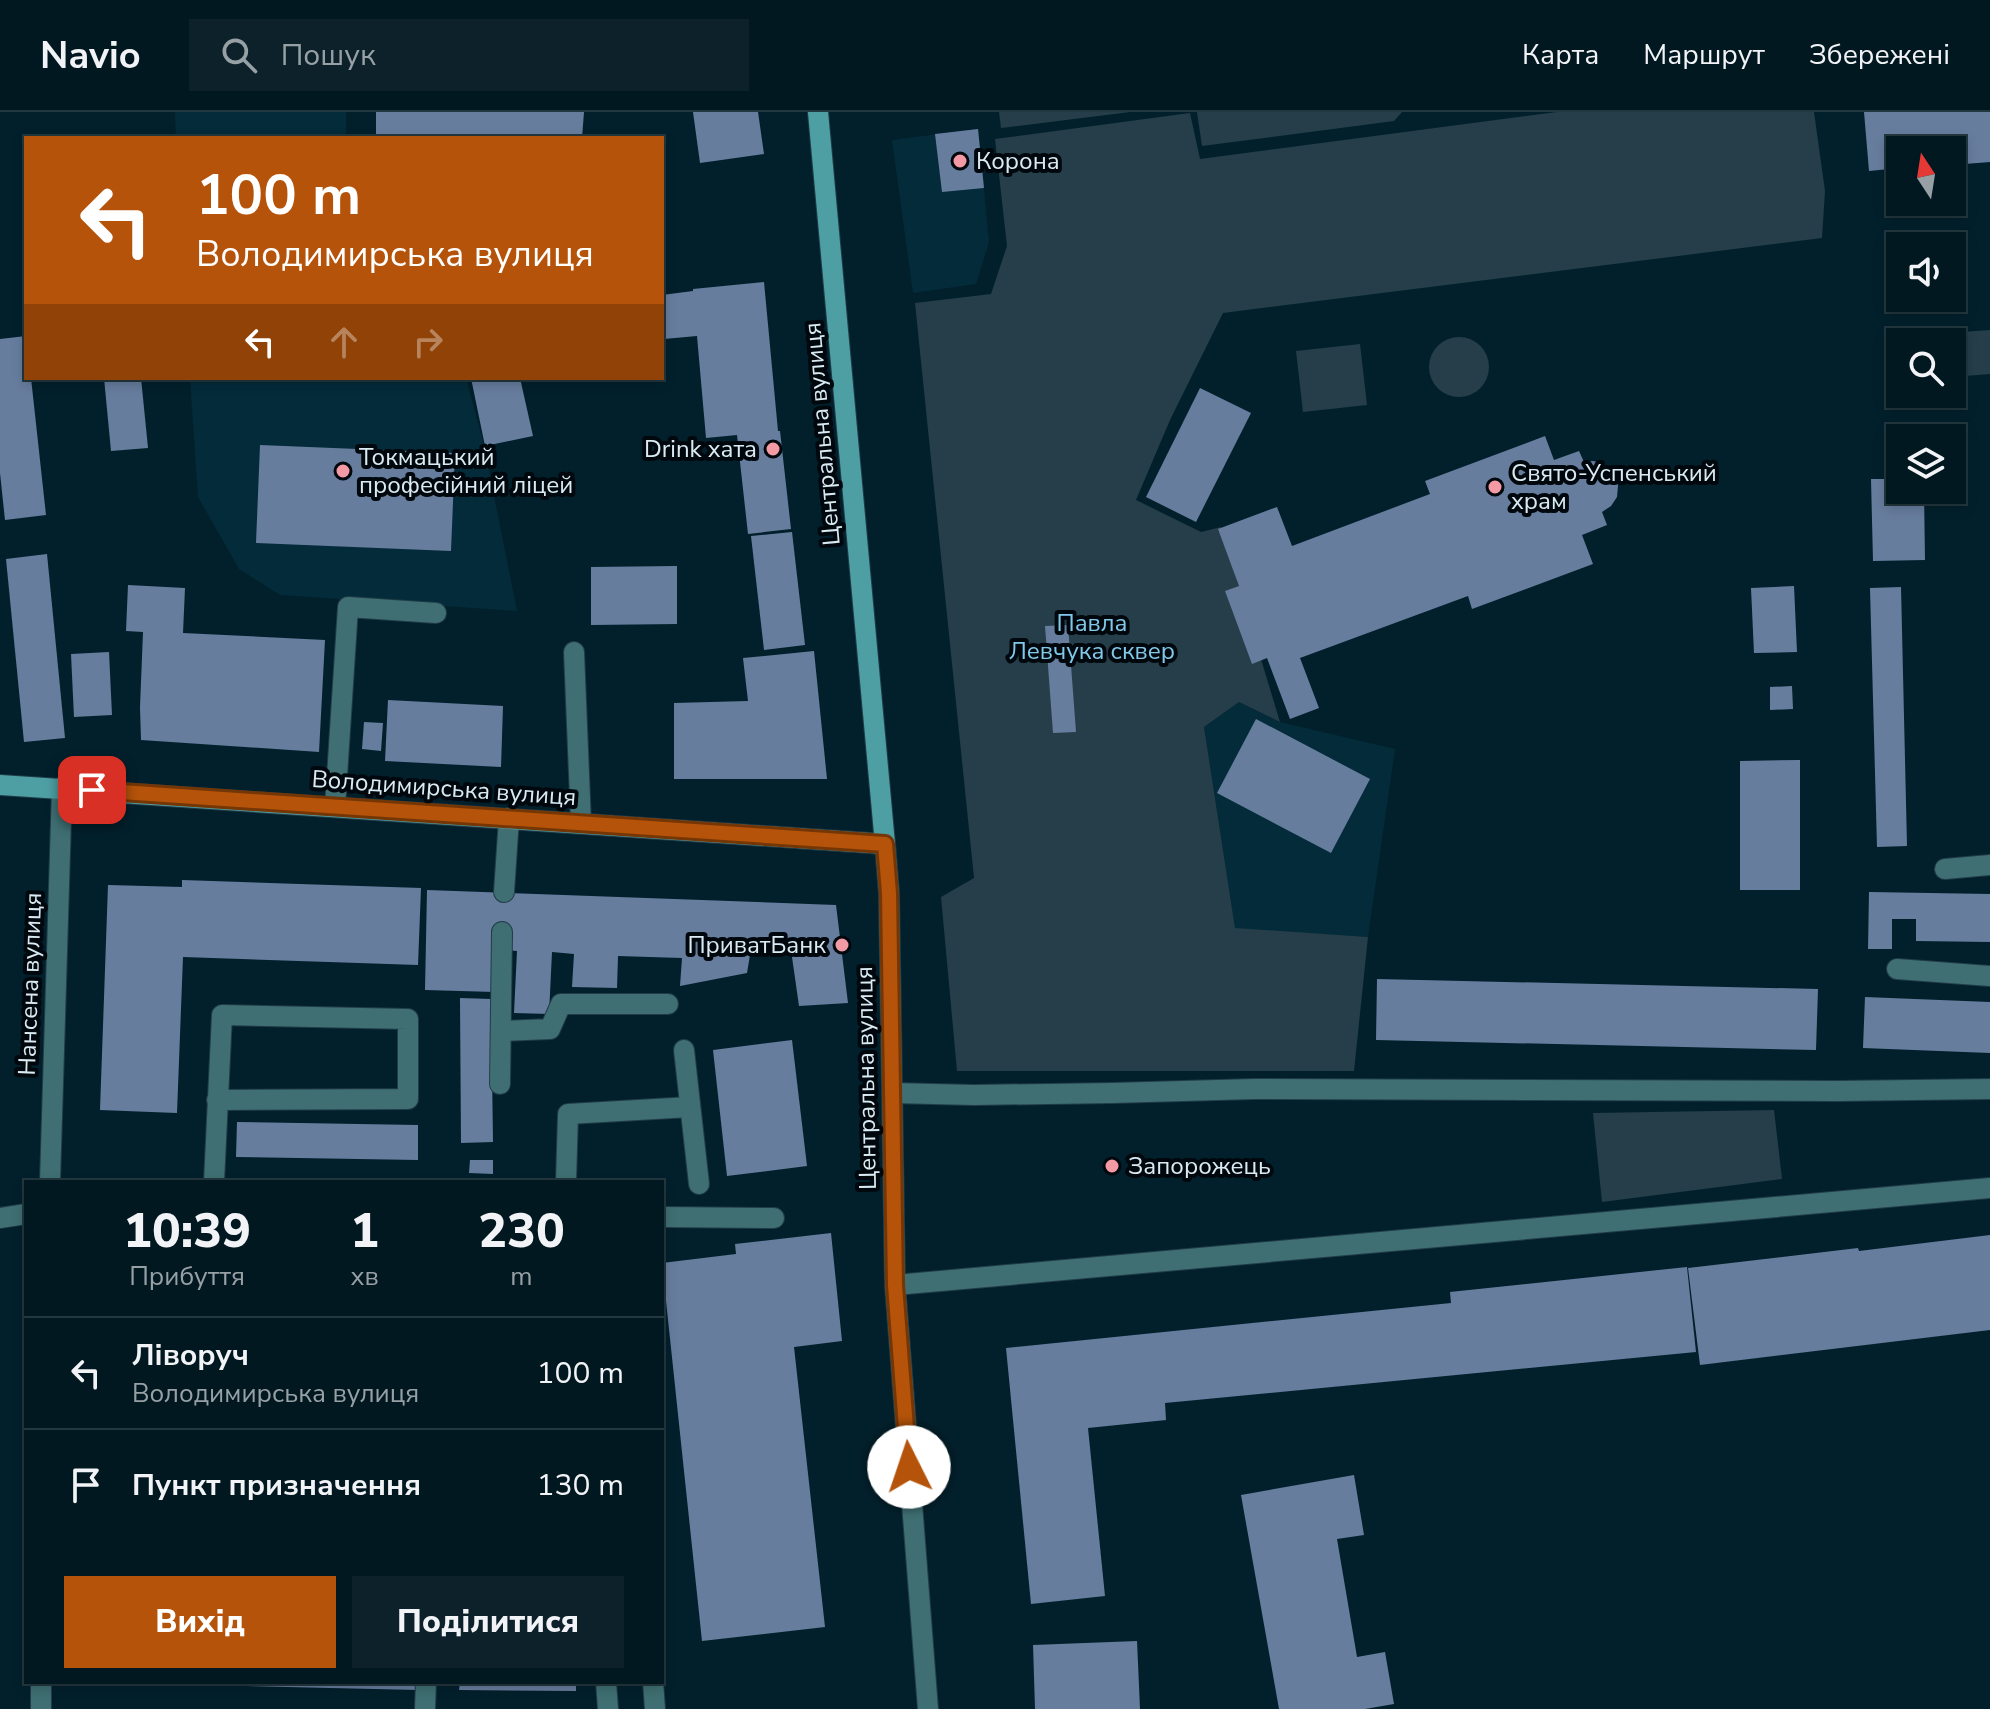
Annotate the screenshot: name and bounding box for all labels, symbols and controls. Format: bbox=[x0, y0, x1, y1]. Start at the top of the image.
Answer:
search box bbox=[189, 19, 749, 91]
text: Navio bbox=[40, 30, 141, 81]
icon: search bbox=[217, 33, 261, 77]
text: Пошук bbox=[281, 35, 376, 76]
text: Карта bbox=[1522, 36, 1599, 74]
text: Маршрут bbox=[1643, 36, 1765, 74]
text: Збережені bbox=[1809, 36, 1950, 74]
north arrow bbox=[1886, 136, 1966, 216]
map controls bbox=[1886, 136, 1966, 504]
place label: Корона bbox=[976, 145, 1060, 177]
marker: Корона bbox=[951, 152, 969, 170]
text: 100 m bbox=[196, 157, 361, 234]
icon: left bbox=[64, 168, 168, 272]
text: Володимирська вулиця bbox=[196, 230, 594, 279]
button: sound bbox=[1886, 232, 1966, 312]
icon: left bbox=[238, 320, 282, 364]
icon: ahead bbox=[322, 320, 366, 364]
icon: right bbox=[406, 320, 450, 364]
street label: Центральна вулиця bbox=[796, 321, 848, 547]
button: search bbox=[1886, 328, 1966, 408]
button: layers bbox=[1886, 424, 1966, 504]
place label: Drink хата bbox=[644, 433, 757, 465]
marker: Drink хата bbox=[764, 440, 782, 458]
place label: Токмацький професійний ліцей bbox=[359, 441, 573, 501]
place label: Свято-Успенський храм bbox=[1511, 457, 1717, 517]
marker: Токмацький професійний ліцей bbox=[334, 462, 352, 480]
marker: Свято-Успенський храм bbox=[1486, 478, 1504, 496]
park label: Павла Левчука сквер bbox=[1009, 607, 1175, 667]
pin bbox=[58, 756, 126, 824]
street label: Володимирська вулиця bbox=[311, 763, 577, 813]
icon: arrive bbox=[70, 768, 114, 812]
street label: Нансена вулиця bbox=[11, 892, 49, 1076]
place label: ПриватБанк bbox=[687, 929, 826, 961]
marker: ПриватБанк bbox=[833, 936, 851, 954]
street label: Центральна вулиця bbox=[848, 966, 884, 1190]
place label: Запорожець bbox=[1128, 1150, 1271, 1182]
marker: Запорожець bbox=[1103, 1157, 1121, 1175]
text: 10:39 bbox=[123, 1198, 251, 1264]
text: 1 bbox=[350, 1198, 379, 1264]
text: 230 bbox=[478, 1198, 565, 1264]
text: Прибуття bbox=[129, 1259, 245, 1294]
text: хв bbox=[351, 1259, 379, 1294]
text: m bbox=[510, 1259, 533, 1294]
text: Ліворуч bbox=[132, 1335, 249, 1376]
icon: left bbox=[64, 1351, 108, 1395]
text: 100 m bbox=[537, 1353, 624, 1394]
text: Володимирська вулиця bbox=[132, 1376, 419, 1411]
position arrow bbox=[867, 1425, 951, 1509]
icon: arrive bbox=[64, 1463, 108, 1507]
text: Пункт призначення bbox=[132, 1465, 421, 1506]
text: 130 m bbox=[537, 1465, 624, 1506]
button: Вихід bbox=[64, 1576, 336, 1668]
button: Поділитися bbox=[352, 1576, 624, 1668]

